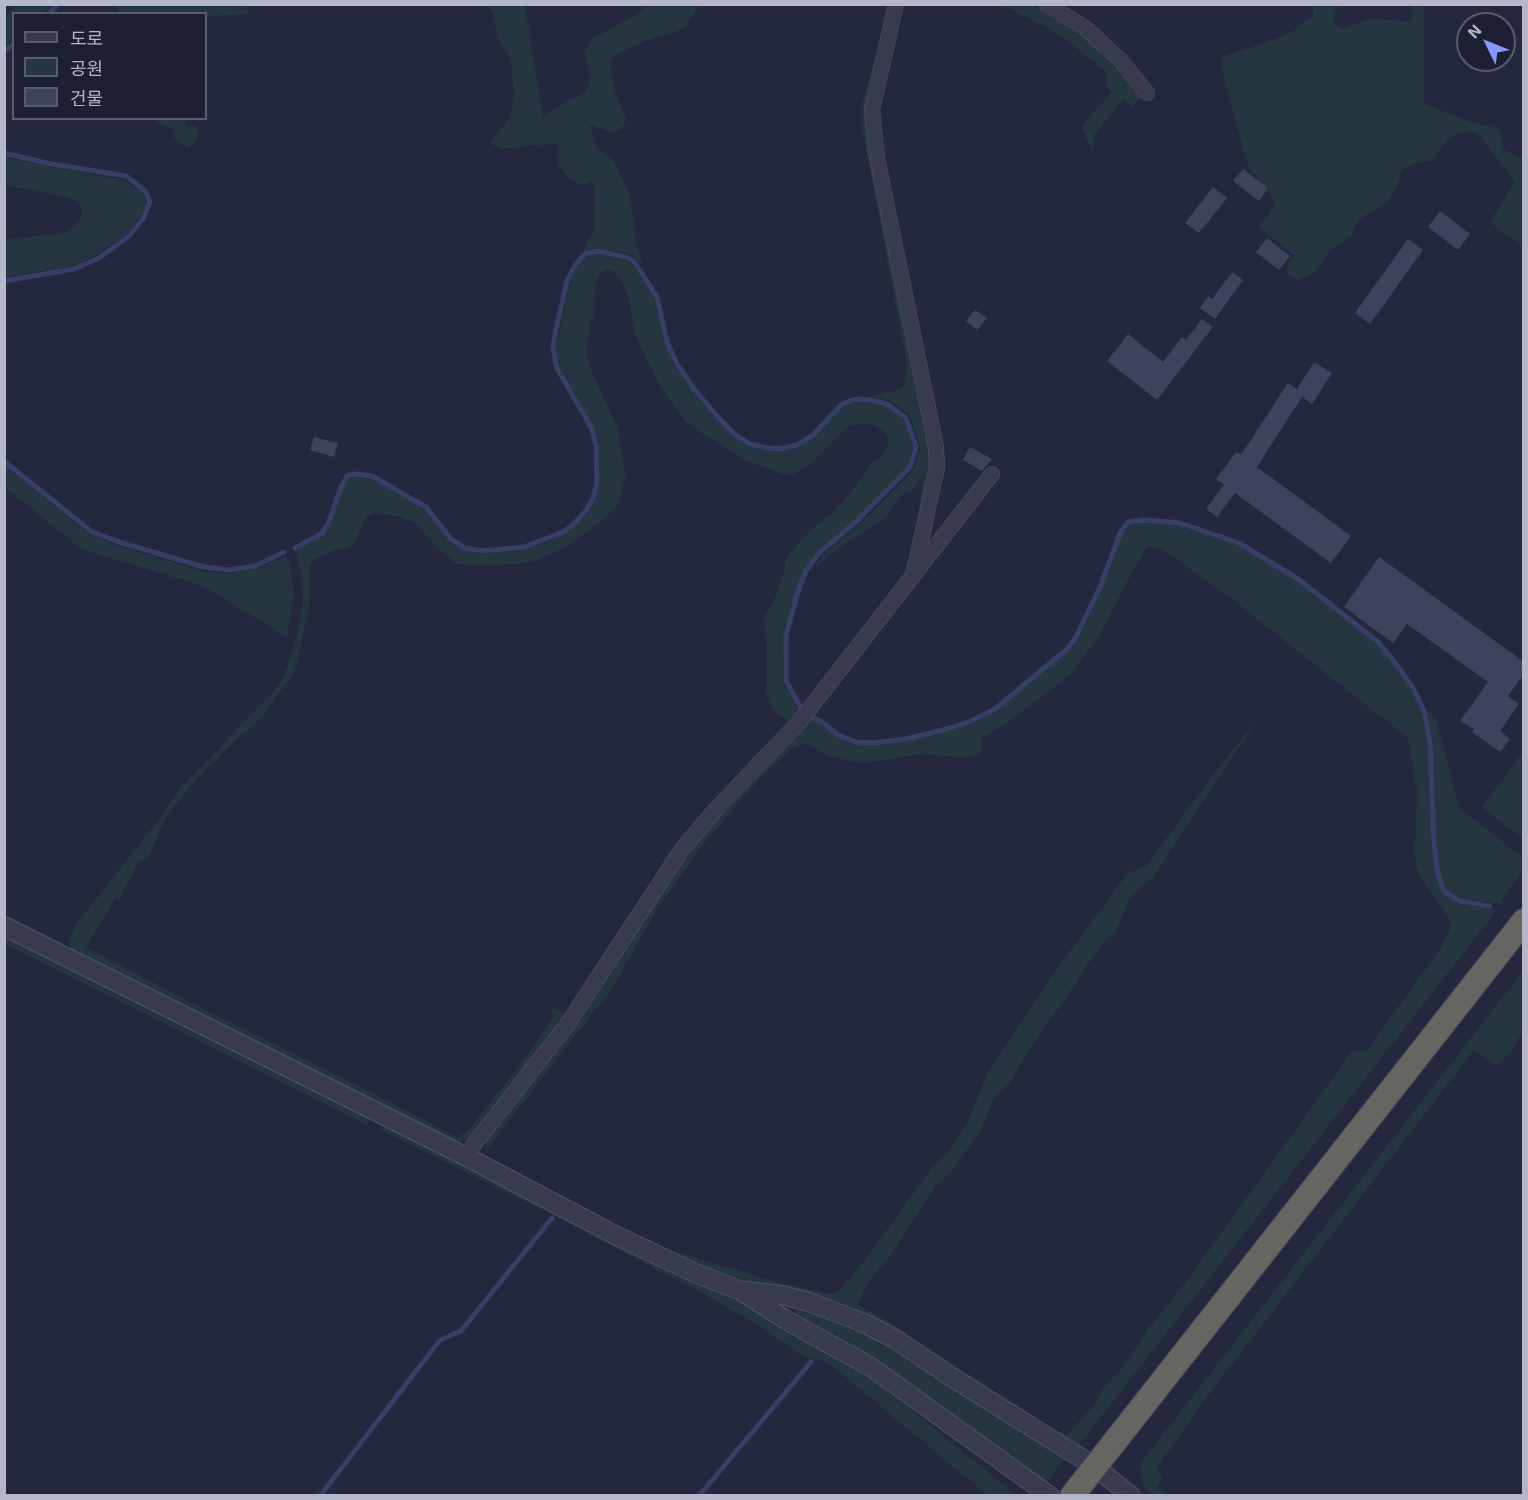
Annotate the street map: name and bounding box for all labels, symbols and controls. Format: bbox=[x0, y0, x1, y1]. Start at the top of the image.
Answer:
legend bbox=[12, 12, 207, 120]
north arrow bbox=[1456, 12, 1516, 72]
text: N bbox=[1463, 20, 1485, 41]
text: 도로 bbox=[70, 27, 103, 49]
text: 공원 bbox=[70, 57, 103, 79]
text: 건물 bbox=[70, 87, 103, 109]

